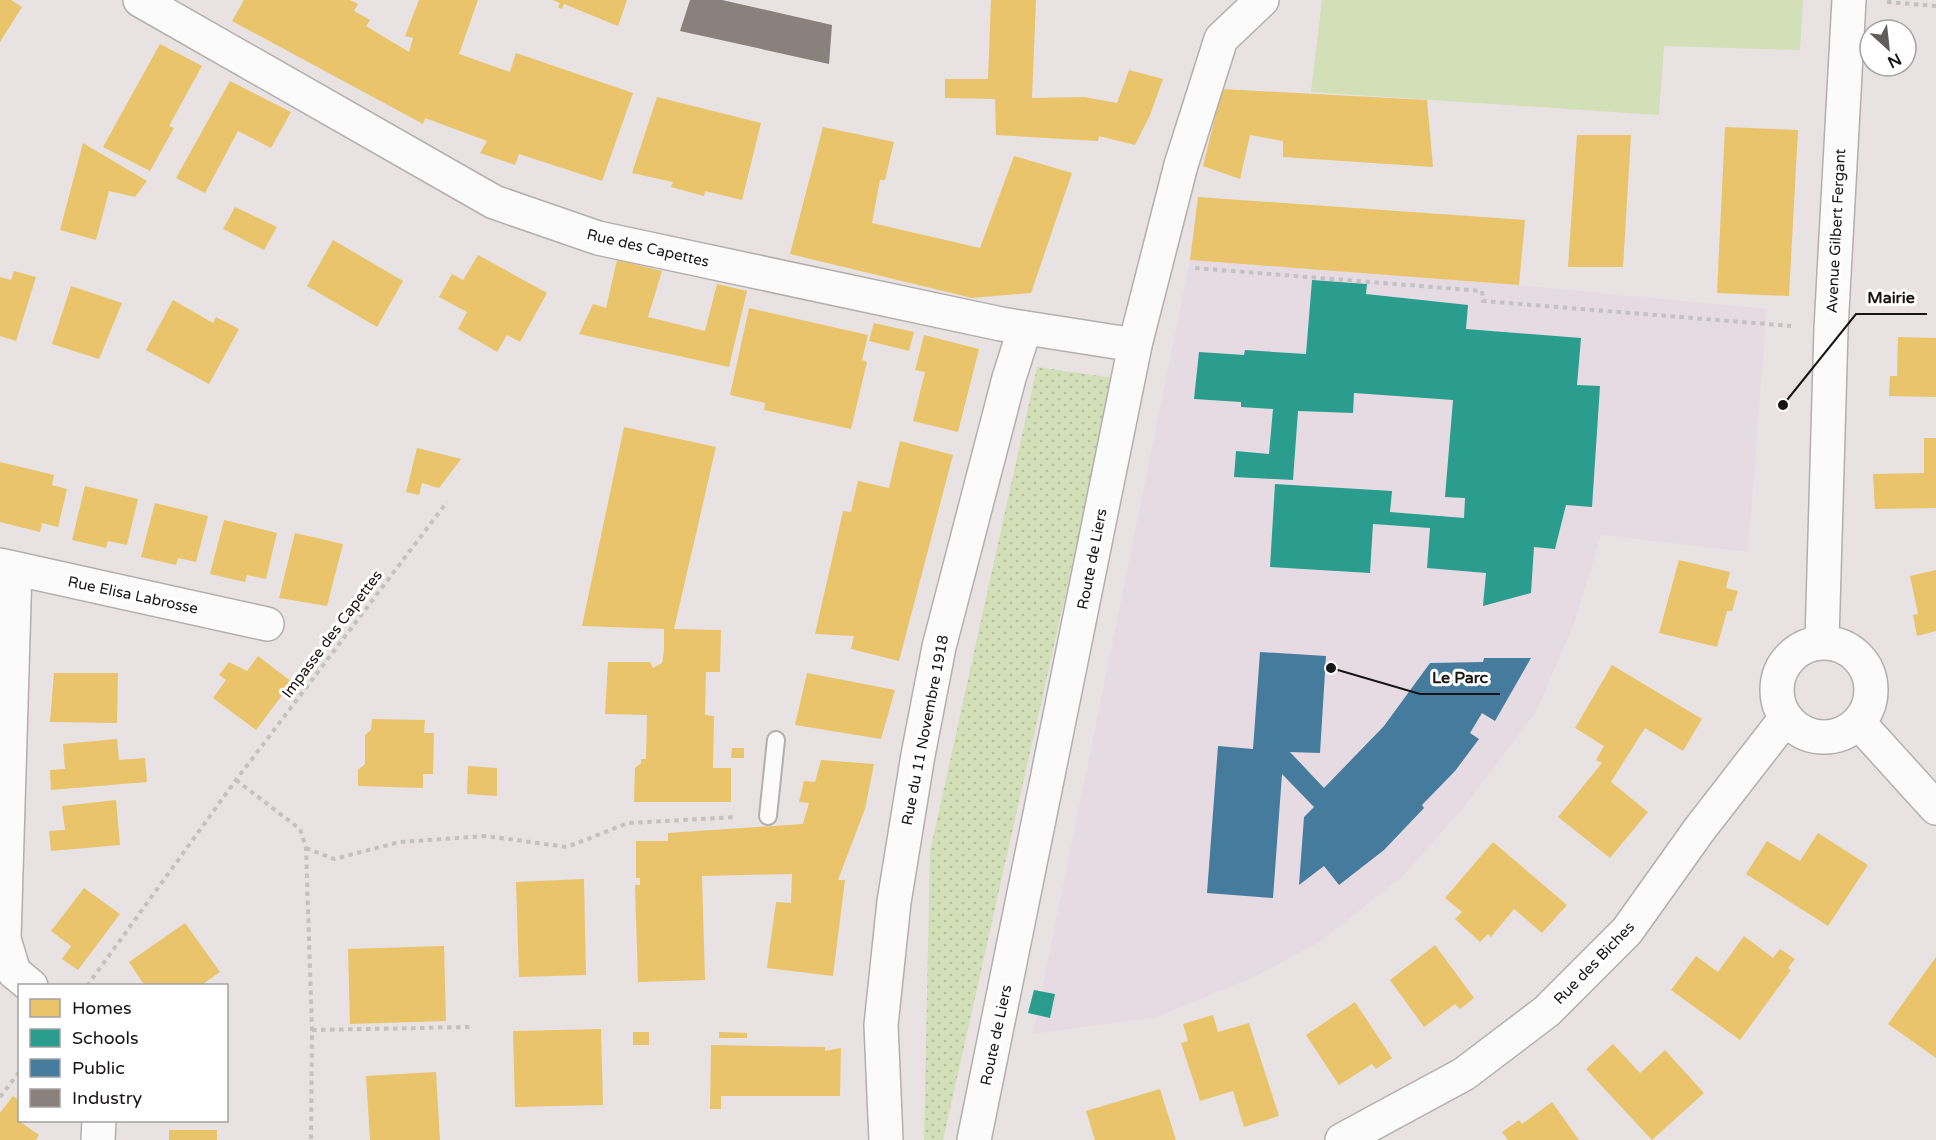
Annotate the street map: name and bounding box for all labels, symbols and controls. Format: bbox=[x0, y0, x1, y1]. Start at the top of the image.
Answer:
north arrow bbox=[1858, 18, 1918, 78]
text: N bbox=[1884, 49, 1905, 72]
street label: Avenue Gilbert Fergant bbox=[1823, 148, 1849, 314]
street label: Rue des Capettes bbox=[585, 225, 711, 271]
callout: Mairie bbox=[1856, 280, 1927, 314]
text: Mairie bbox=[1867, 288, 1915, 308]
street label: Route de Liers bbox=[1073, 507, 1111, 611]
street label: Impasse des Capettes bbox=[278, 566, 386, 702]
street label: Rue Elisa Labrosse bbox=[66, 572, 200, 618]
street label: Rue du 11 Novembre 1918 bbox=[898, 633, 952, 827]
callout: Le Parc bbox=[1420, 660, 1500, 694]
text: Le Parc bbox=[1432, 668, 1489, 688]
street label: Rue des Biches bbox=[1550, 918, 1638, 1008]
street label: Route de Liers bbox=[977, 983, 1015, 1087]
legend bbox=[18, 984, 228, 1122]
text: Homes bbox=[72, 997, 132, 1019]
text: Schools bbox=[72, 1027, 139, 1049]
text: Public bbox=[72, 1057, 125, 1079]
text: Industry bbox=[72, 1087, 143, 1109]

